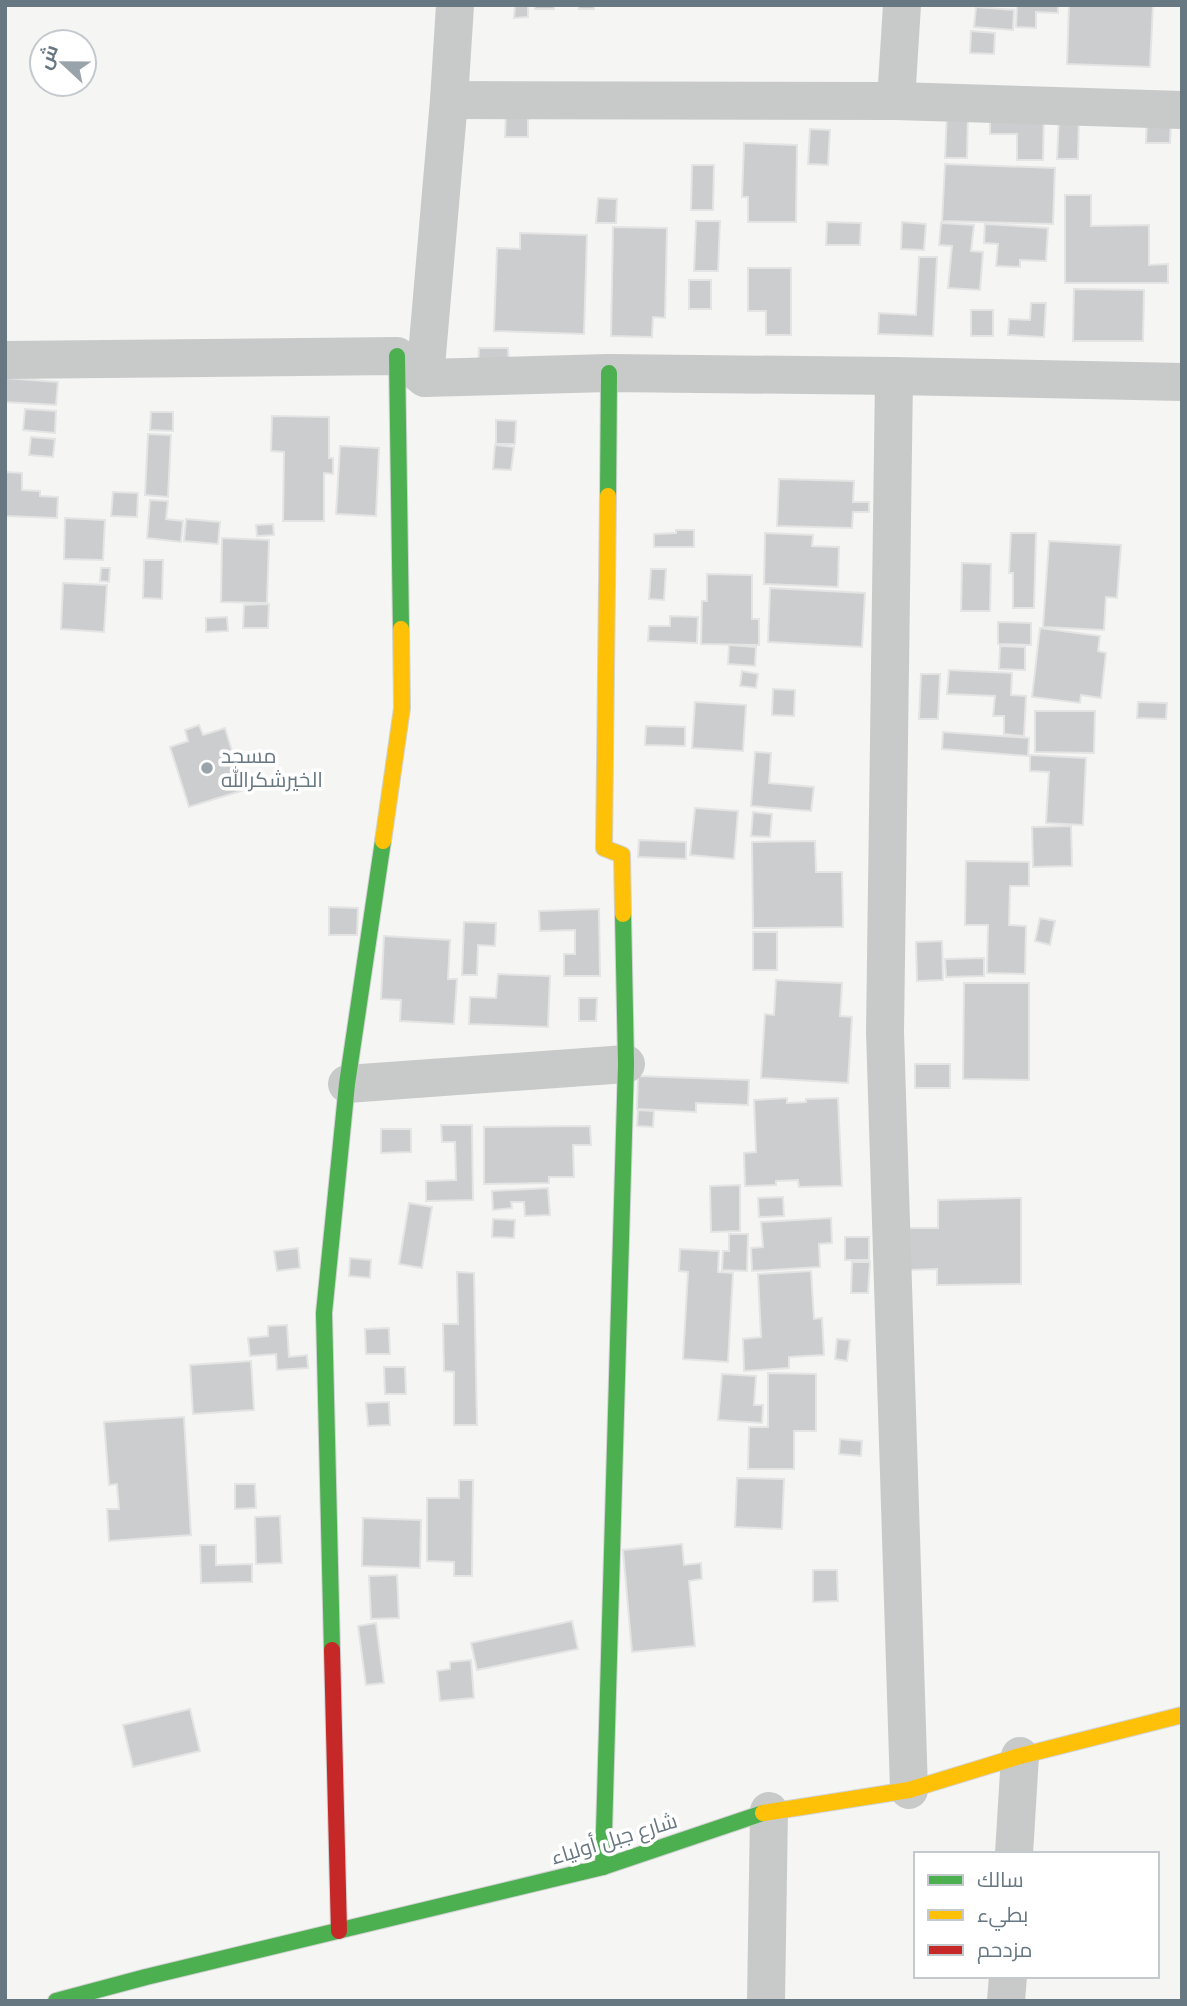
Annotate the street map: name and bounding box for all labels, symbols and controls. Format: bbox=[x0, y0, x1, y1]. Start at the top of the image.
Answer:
north arrow bbox=[28, 28, 98, 98]
text: ش bbox=[32, 41, 63, 72]
place label: مسجد الخيرشكرالله bbox=[221, 742, 323, 792]
marker: مسجد الخيرشكرالله bbox=[199, 760, 215, 776]
street label: شارع جبل أولياء bbox=[547, 1807, 681, 1871]
legend bbox=[914, 1852, 1159, 1978]
text: سالك bbox=[977, 1866, 1024, 1891]
text: بطيء bbox=[977, 1901, 1028, 1931]
text: مزدحم bbox=[977, 1936, 1032, 1964]

